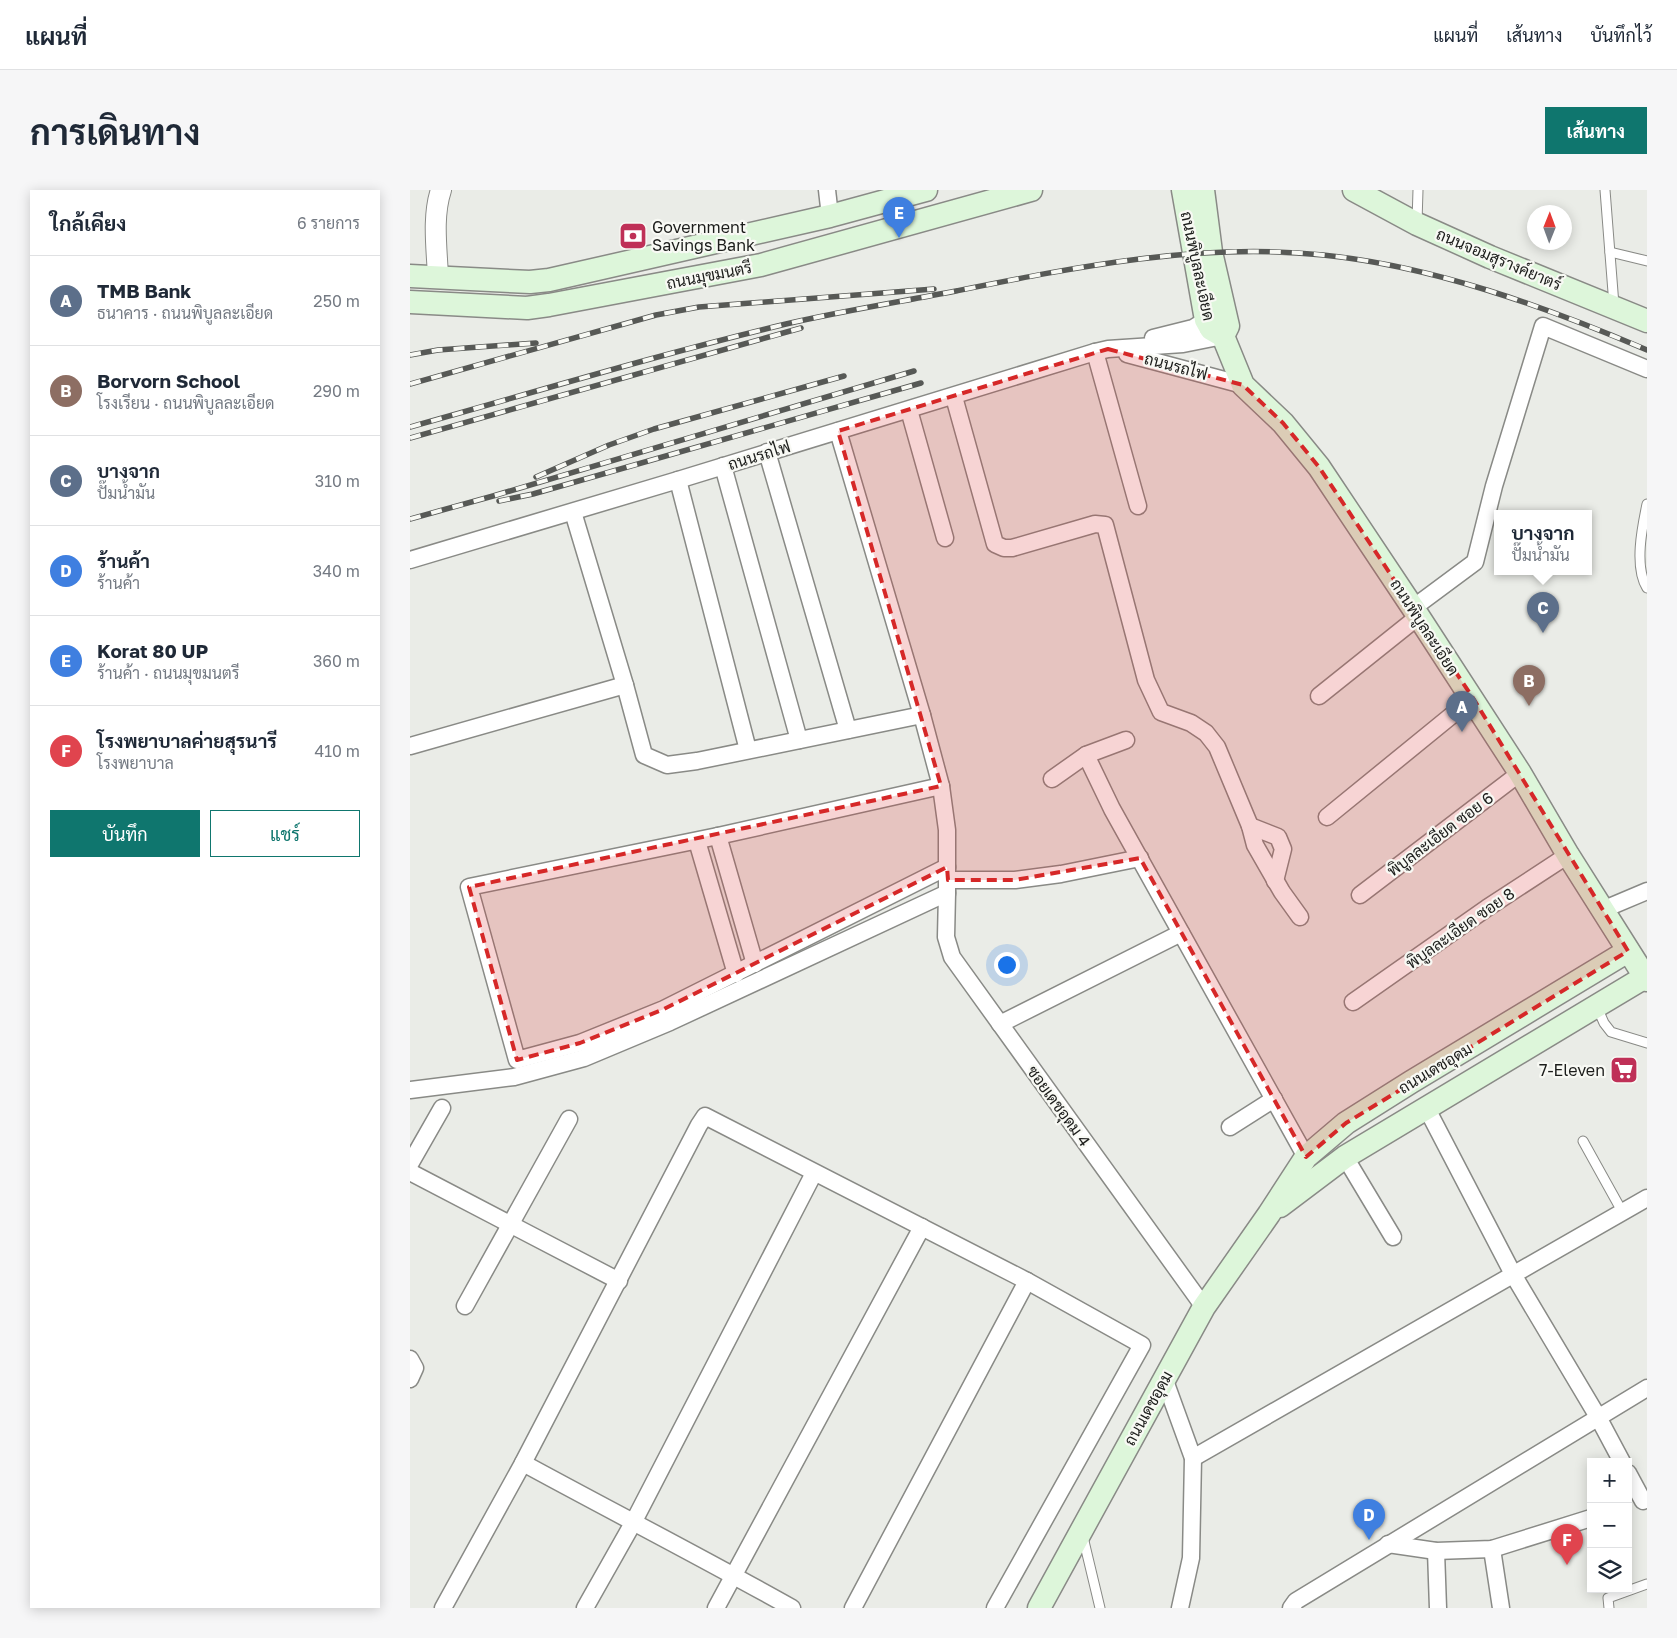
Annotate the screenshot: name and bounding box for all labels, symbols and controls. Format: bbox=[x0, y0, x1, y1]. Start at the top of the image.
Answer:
text: แผนที่ bbox=[25, 21, 87, 50]
text: แผนที่ bbox=[1433, 24, 1478, 46]
text: เส้นทาง bbox=[1506, 24, 1562, 46]
text: บันทึกไว้ bbox=[1590, 24, 1652, 46]
button: เส้นทาง bbox=[1545, 107, 1647, 154]
text: การเดินทาง bbox=[30, 111, 200, 153]
pin: E bbox=[883, 197, 915, 238]
north arrow bbox=[1527, 205, 1572, 250]
street label: ถนนพิบูลละเอียด bbox=[1175, 209, 1220, 323]
text: ใกล้เคียง bbox=[50, 210, 126, 236]
text: 6 รายการ bbox=[297, 213, 360, 233]
place label: Government Savings Bank bbox=[652, 217, 755, 255]
bank icon: Government Savings Bank bbox=[618, 221, 648, 251]
street label: ถนนจอมสุรางค์ยาตร์ bbox=[1433, 222, 1566, 296]
street label: ถนนมุขมนตรี bbox=[664, 256, 754, 295]
text: TMB Bank bbox=[97, 279, 191, 302]
text: A bbox=[60, 291, 72, 311]
text: 250 m bbox=[313, 291, 360, 311]
text: ธนาคาร · ถนนพิบูลละเอียด bbox=[97, 303, 273, 323]
street label: ถนนรถไฟ bbox=[1142, 347, 1210, 384]
text: Borvorn School bbox=[97, 369, 240, 392]
text: B bbox=[60, 381, 72, 401]
text: 290 m bbox=[313, 381, 360, 401]
text: โรงเรียน · ถนนพิบูลละเอียด bbox=[97, 393, 275, 413]
street label: ถนนรถไฟ bbox=[725, 435, 793, 474]
text: บางจาก bbox=[97, 459, 160, 482]
text: C bbox=[60, 471, 72, 491]
text: 310 m bbox=[315, 471, 360, 491]
text: ปั๊มน้ำมัน bbox=[97, 483, 155, 503]
popup bbox=[1494, 510, 1592, 575]
text: บางจาก bbox=[1511, 521, 1575, 544]
text: ปั๊มน้ำมัน bbox=[1511, 545, 1570, 565]
text: ร้านค้า bbox=[97, 549, 150, 572]
text: D bbox=[60, 561, 72, 581]
text: 340 m bbox=[313, 561, 360, 581]
text: ร้านค้า bbox=[97, 573, 140, 593]
street label: ถนนพิบูลละเอียด bbox=[1385, 574, 1465, 680]
pin: C bbox=[1527, 592, 1559, 633]
text: Korat 80 UP bbox=[97, 639, 208, 662]
text: E bbox=[61, 651, 71, 671]
text: 360 m bbox=[313, 651, 360, 671]
text: ร้านค้า · ถนนมุขมนตรี bbox=[97, 663, 239, 683]
pin: B bbox=[1513, 665, 1545, 706]
pin: A bbox=[1446, 691, 1478, 732]
text: โรงพยาบาลค่ายสุรนารี bbox=[97, 729, 277, 752]
text: F bbox=[61, 741, 71, 761]
text: 410 m bbox=[314, 741, 360, 761]
text: โรงพยาบาล bbox=[97, 753, 174, 773]
street label: พิบูลละเอียด ซอย 6 bbox=[1382, 787, 1498, 882]
button: บันทึก bbox=[50, 810, 200, 857]
button: แชร์ bbox=[210, 810, 360, 857]
street label: พิบูลละเอียด ซอย 8 bbox=[1401, 882, 1519, 975]
your location bbox=[994, 952, 1020, 978]
street label: ถนนเดชอุดม bbox=[1394, 1038, 1477, 1100]
supermarket icon: 7-Eleven bbox=[1609, 1055, 1639, 1085]
place label: 7-Eleven bbox=[1539, 1060, 1605, 1080]
street label: ซอยเดชอุดม 4 bbox=[1021, 1062, 1095, 1151]
street label: ถนนเดชอุดม bbox=[1119, 1367, 1178, 1450]
map controls bbox=[1587, 1458, 1632, 1593]
button: + bbox=[1587, 1458, 1632, 1503]
pin: D bbox=[1353, 1499, 1385, 1540]
button: − bbox=[1587, 1503, 1632, 1548]
pin: F bbox=[1551, 1524, 1583, 1565]
button: layers bbox=[1587, 1548, 1632, 1593]

